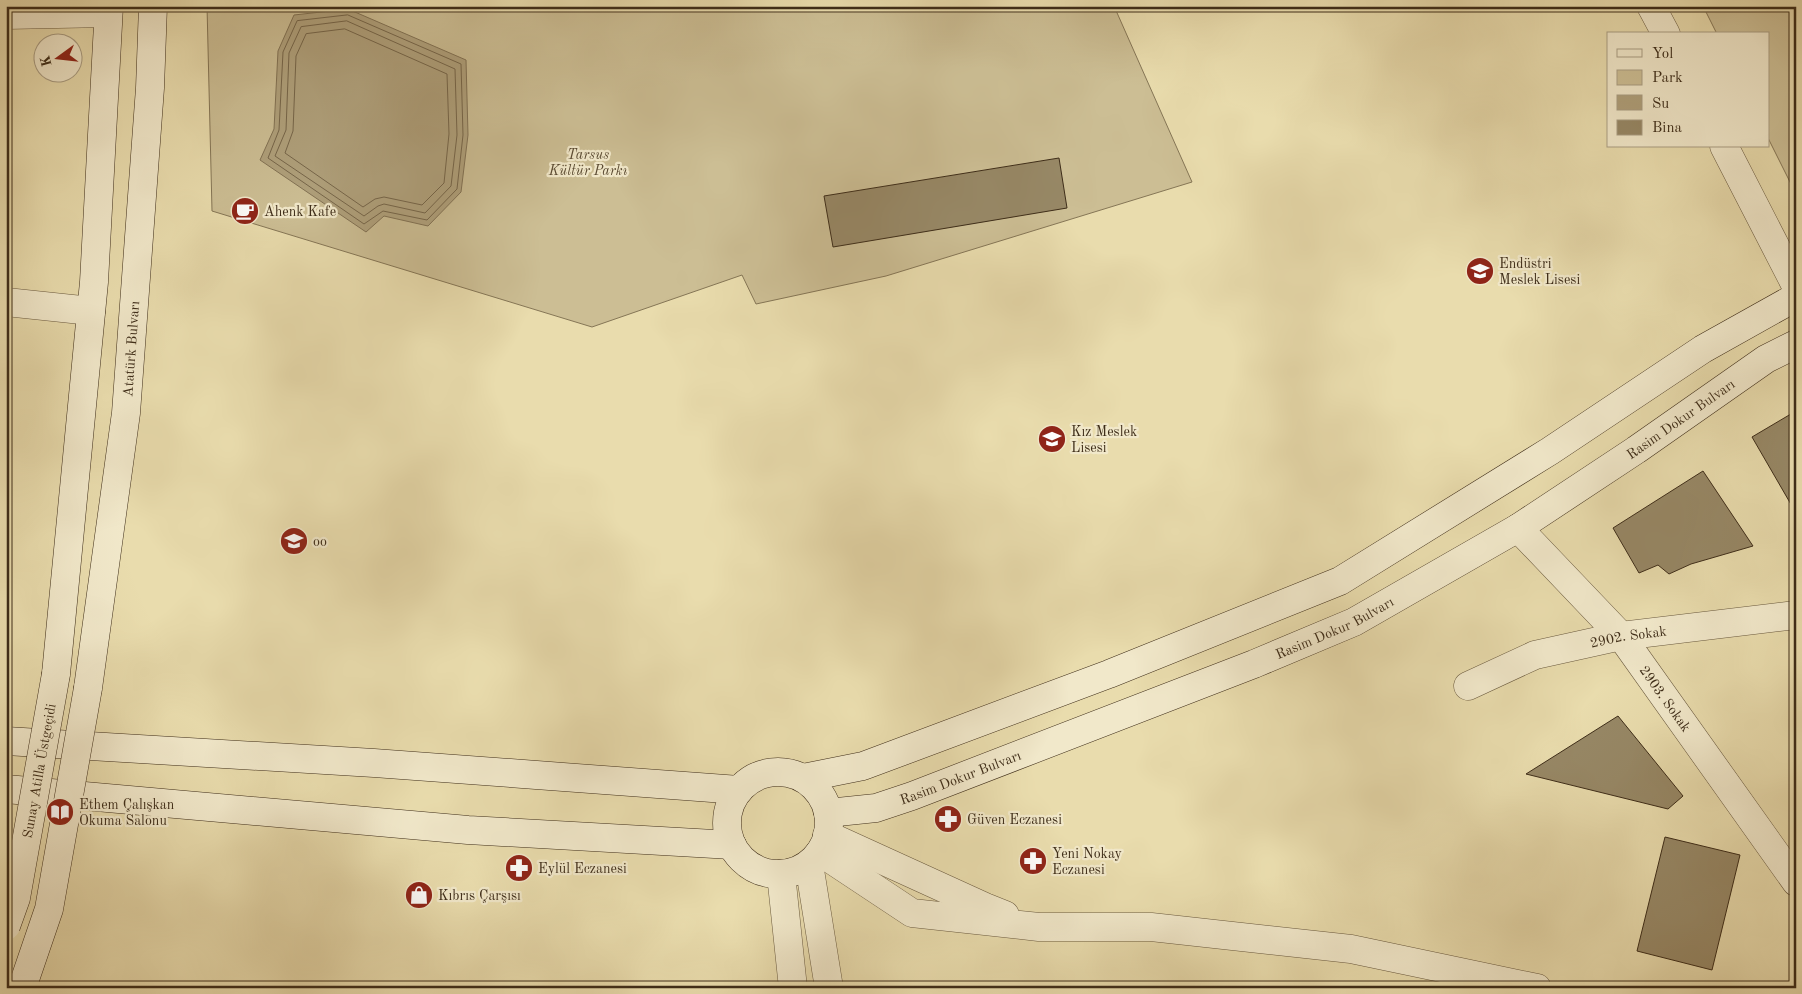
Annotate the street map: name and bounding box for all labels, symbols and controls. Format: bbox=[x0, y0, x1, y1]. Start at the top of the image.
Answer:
north arrow bbox=[32, 32, 82, 82]
legend bbox=[1607, 32, 1770, 148]
text: Yol bbox=[1652, 47, 1673, 62]
text: K bbox=[38, 54, 55, 68]
text: Park bbox=[1652, 71, 1683, 86]
text: Su bbox=[1652, 97, 1669, 112]
text: Bina bbox=[1652, 121, 1683, 136]
park label: Tarsus Kültür Parkı bbox=[548, 148, 628, 178]
cafe icon: Ahenk Kafe bbox=[230, 196, 260, 226]
place label: Ahenk Kafe bbox=[264, 205, 336, 219]
school or university icon: Endüstri Meslek Lisesi bbox=[1465, 256, 1495, 286]
place label: Endüstri Meslek Lisesi bbox=[1499, 257, 1580, 287]
street label: Atatürk Bulvarı bbox=[121, 300, 142, 397]
street label: Rasim Dokur Bulvarı bbox=[1624, 377, 1738, 462]
school or university icon: Kız Meslek Lisesi bbox=[1037, 424, 1067, 454]
place label: Kız Meslek Lisesi bbox=[1071, 425, 1137, 455]
school or university icon: oo bbox=[279, 526, 309, 556]
place label: oo bbox=[313, 535, 327, 549]
street label: Rasim Dokur Bulvarı bbox=[1274, 595, 1396, 662]
street label: 2902. Sokak bbox=[1589, 625, 1667, 651]
street label: 2903. Sokak bbox=[1637, 664, 1693, 735]
street label: Sunay Atilla Üstgeçidi bbox=[21, 702, 59, 839]
street label: Rasim Dokur Bulvarı bbox=[898, 749, 1023, 808]
library icon: Ethem Çalışkan Okuma Salonu bbox=[45, 797, 75, 827]
place label: Ethem Çalışkan Okuma Salonu bbox=[79, 798, 175, 828]
pharmacy icon: Güven Eczanesi bbox=[933, 804, 963, 834]
place label: Güven Eczanesi bbox=[967, 813, 1062, 827]
pharmacy icon: Yeni Nokay Eczanesi bbox=[1018, 846, 1048, 876]
place label: Yeni Nokay Eczanesi bbox=[1052, 847, 1123, 877]
pharmacy icon: Eylül Eczanesi bbox=[504, 853, 534, 883]
place label: Eylül Eczanesi bbox=[538, 862, 627, 876]
shop icon: Kıbrıs Çarşısı bbox=[404, 880, 434, 910]
place label: Kıbrıs Çarşısı bbox=[438, 889, 521, 903]

